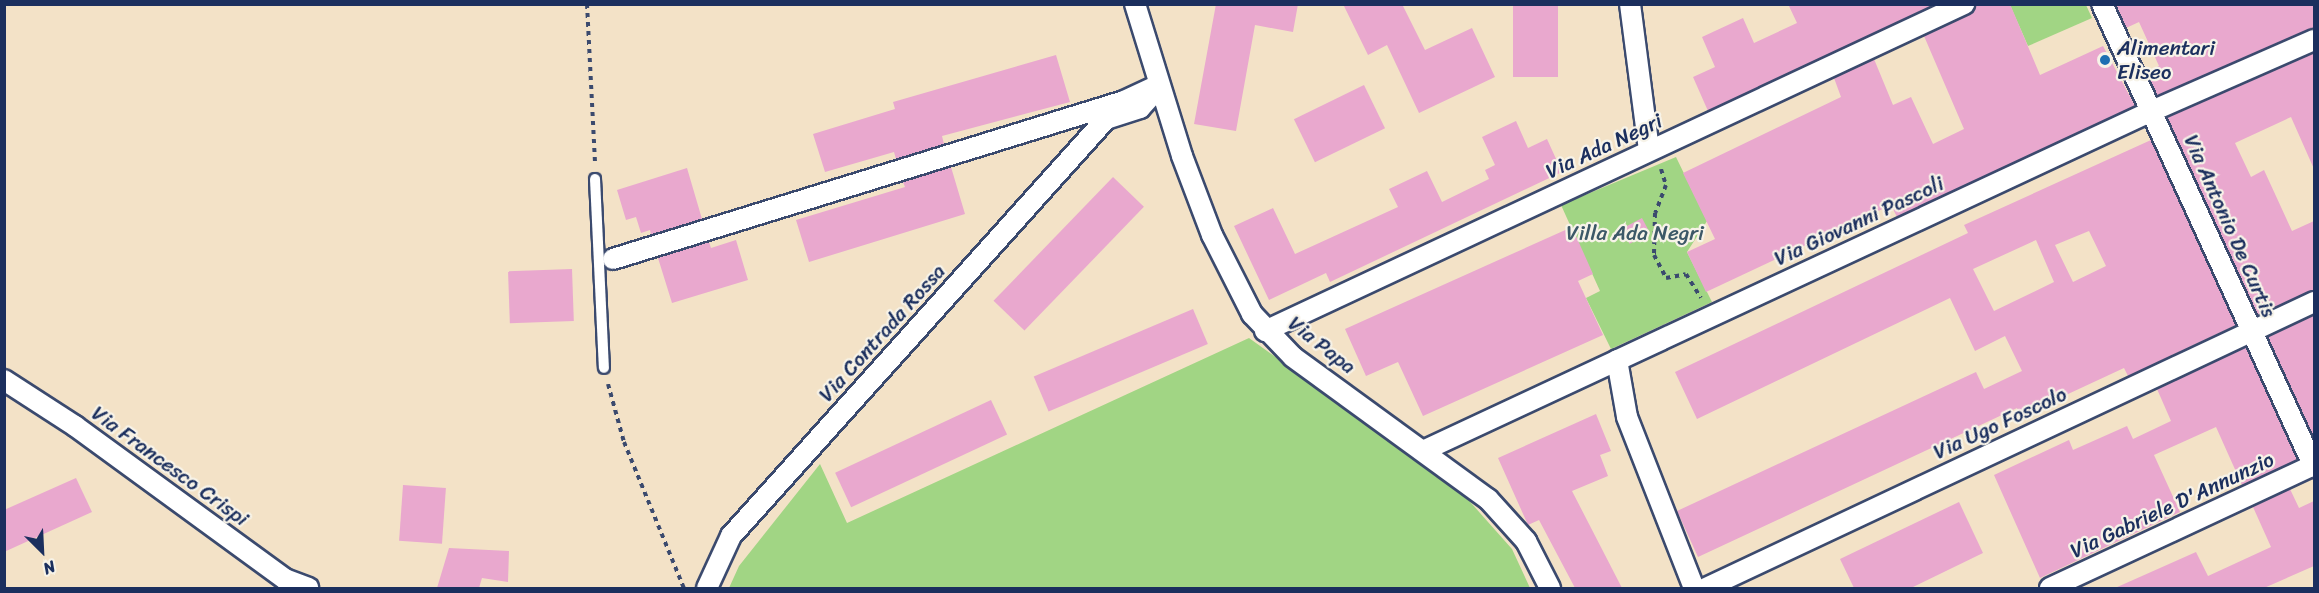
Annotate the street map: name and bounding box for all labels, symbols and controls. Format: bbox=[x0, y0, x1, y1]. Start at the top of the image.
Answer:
place label: Alimentari Eliseo bbox=[2117, 35, 2215, 85]
marker: Alimentari Eliseo bbox=[2098, 53, 2112, 67]
street label: Via Ada Negri bbox=[1542, 108, 1666, 184]
street label: Via Antonio De Curtis bbox=[2178, 131, 2282, 321]
street label: Via Giovanni Pascoli bbox=[1770, 171, 1948, 271]
park label: Villa Ada Negri bbox=[1566, 220, 1704, 246]
street label: Via Contrada Rossa bbox=[813, 258, 951, 408]
street label: Via Papa bbox=[1283, 311, 1361, 379]
street label: Via Ugo Foscolo bbox=[1929, 381, 2071, 465]
street label: Via Francesco Crispi bbox=[87, 401, 253, 531]
street label: Via Gabriele D'Annunzio bbox=[2066, 447, 2278, 563]
north arrow bbox=[12, 521, 72, 581]
text: N bbox=[39, 552, 60, 583]

